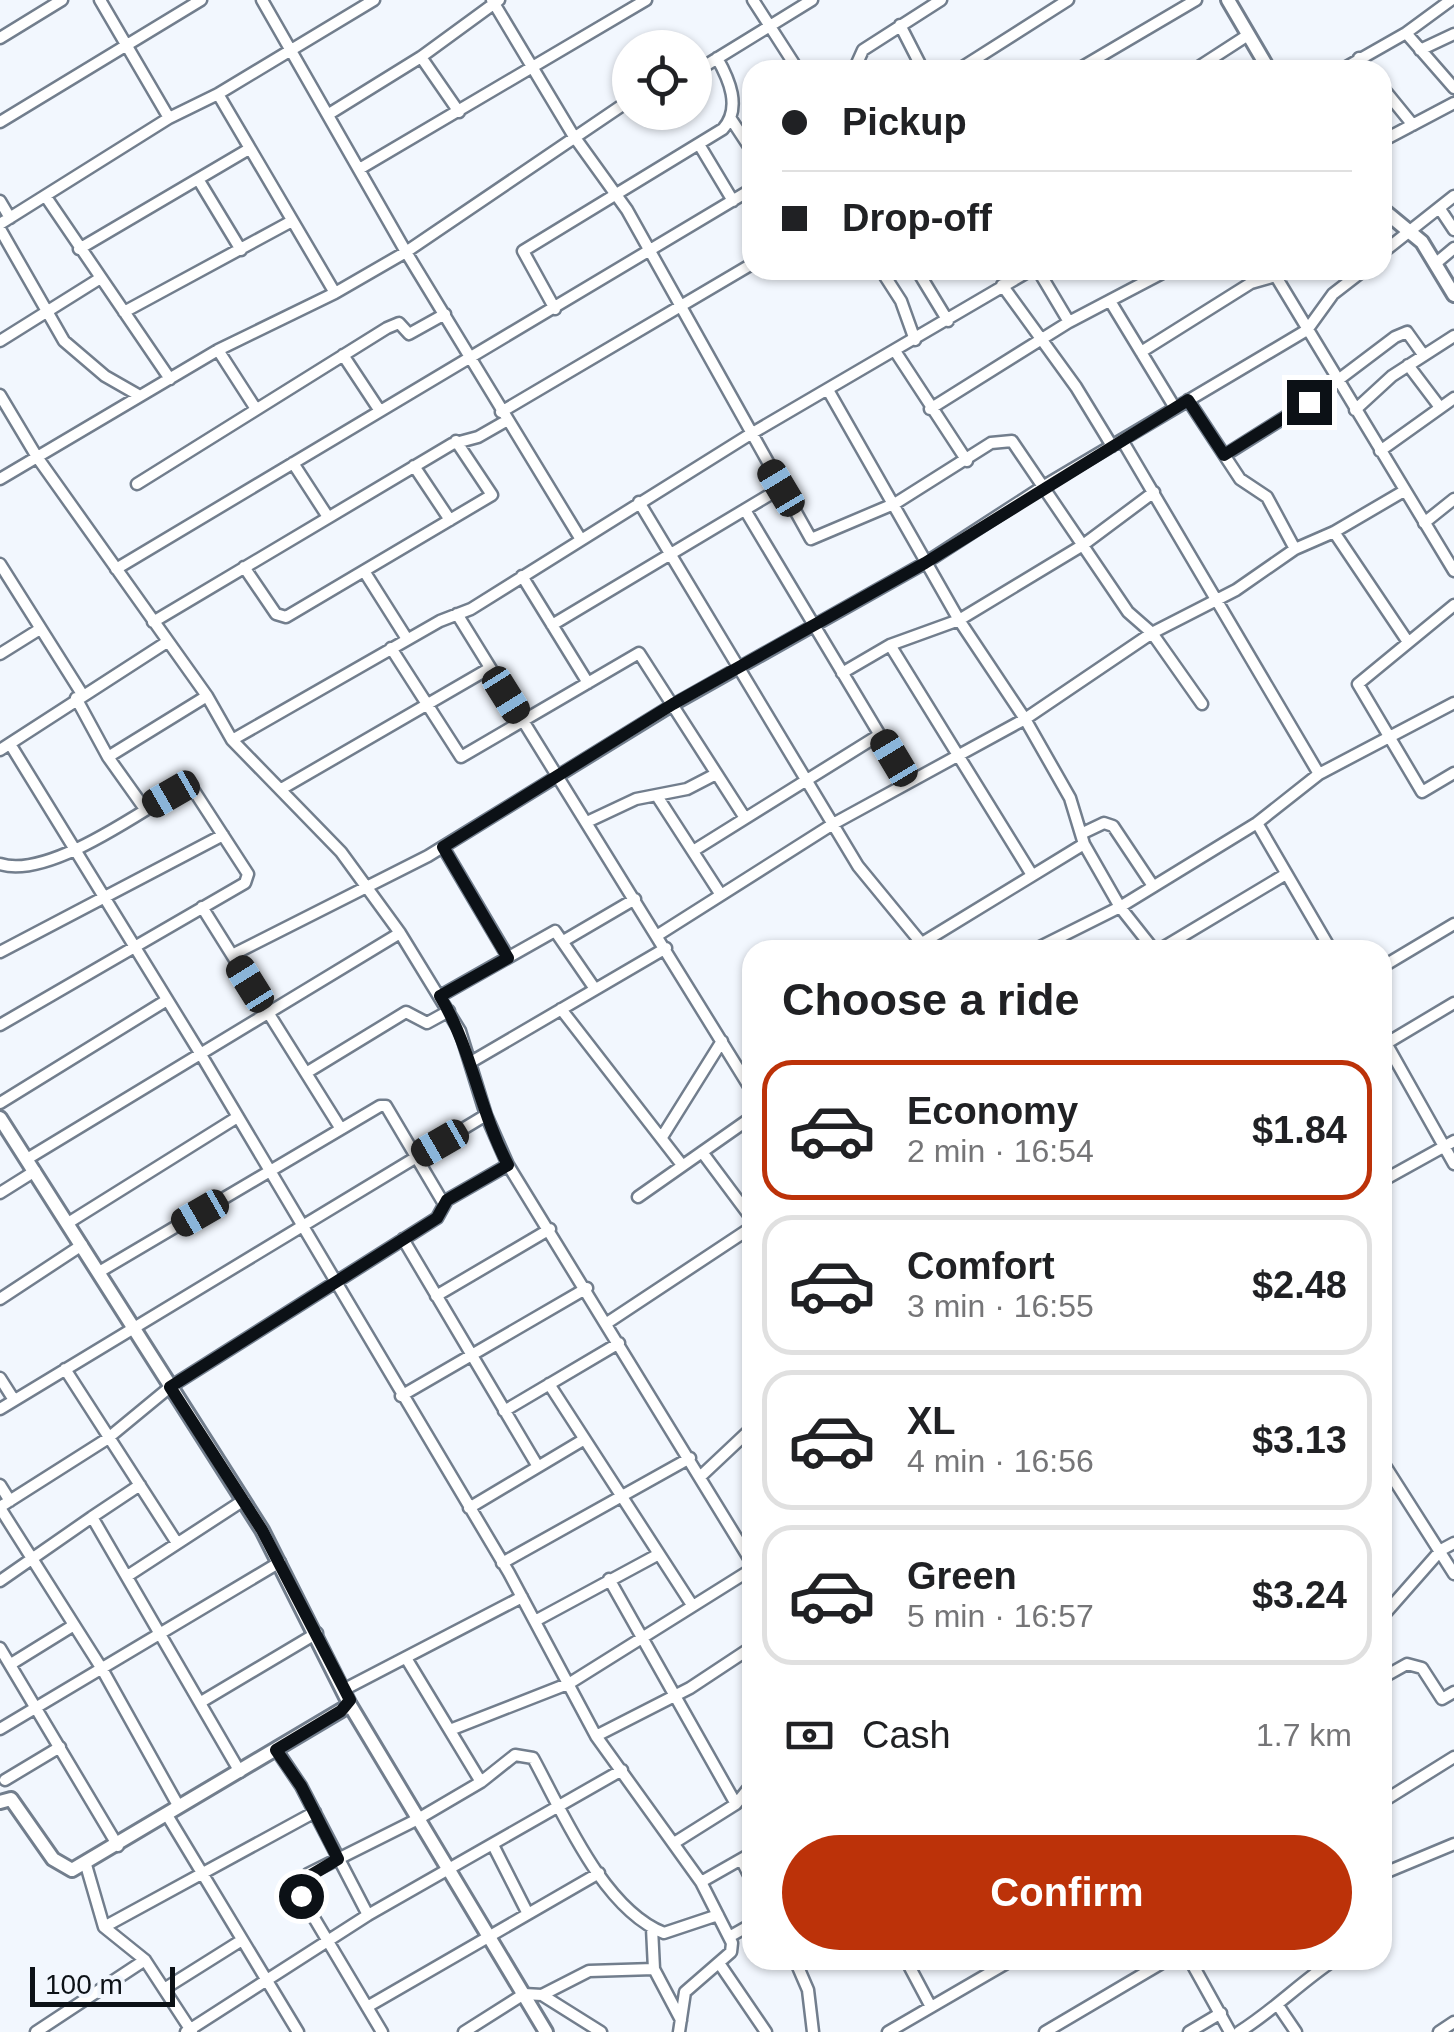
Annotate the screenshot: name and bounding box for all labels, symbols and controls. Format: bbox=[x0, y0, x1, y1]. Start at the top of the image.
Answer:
map controls bbox=[612, 30, 712, 130]
button: locate bbox=[612, 30, 712, 130]
text: Pickup bbox=[842, 101, 967, 143]
text: Drop-off bbox=[842, 197, 992, 239]
route end bbox=[1287, 380, 1332, 425]
car bbox=[753, 455, 809, 521]
car bbox=[477, 662, 535, 728]
car bbox=[866, 725, 922, 791]
car bbox=[138, 766, 204, 822]
car bbox=[221, 951, 279, 1017]
text: Choose a ride bbox=[782, 974, 1080, 1025]
icon: car bbox=[787, 1085, 877, 1175]
text: Economy bbox=[907, 1090, 1078, 1132]
text: $1.84 bbox=[1252, 1109, 1347, 1151]
car bbox=[407, 1115, 473, 1171]
text: 2 min · 16:54 bbox=[907, 1133, 1094, 1169]
car bbox=[167, 1185, 233, 1241]
icon: car bbox=[787, 1240, 877, 1330]
text: Comfort bbox=[907, 1245, 1055, 1287]
text: $2.48 bbox=[1252, 1264, 1347, 1306]
text: 3 min · 16:55 bbox=[907, 1288, 1094, 1324]
icon: car bbox=[787, 1395, 877, 1485]
text: XL bbox=[907, 1400, 956, 1442]
text: $3.13 bbox=[1252, 1419, 1347, 1461]
text: 4 min · 16:56 bbox=[907, 1443, 1094, 1479]
icon: car bbox=[787, 1550, 877, 1640]
text: Green bbox=[907, 1555, 1017, 1597]
text: $3.24 bbox=[1252, 1574, 1347, 1616]
text: 5 min · 16:57 bbox=[907, 1598, 1094, 1634]
icon: cash bbox=[782, 1708, 837, 1763]
text: Cash bbox=[862, 1714, 951, 1756]
text: 1.7 km bbox=[1256, 1717, 1352, 1753]
button: Confirm bbox=[782, 1835, 1352, 1950]
route start bbox=[279, 1874, 324, 1919]
scale bar bbox=[30, 1962, 175, 2006]
text: 100 m bbox=[45, 1969, 123, 2000]

